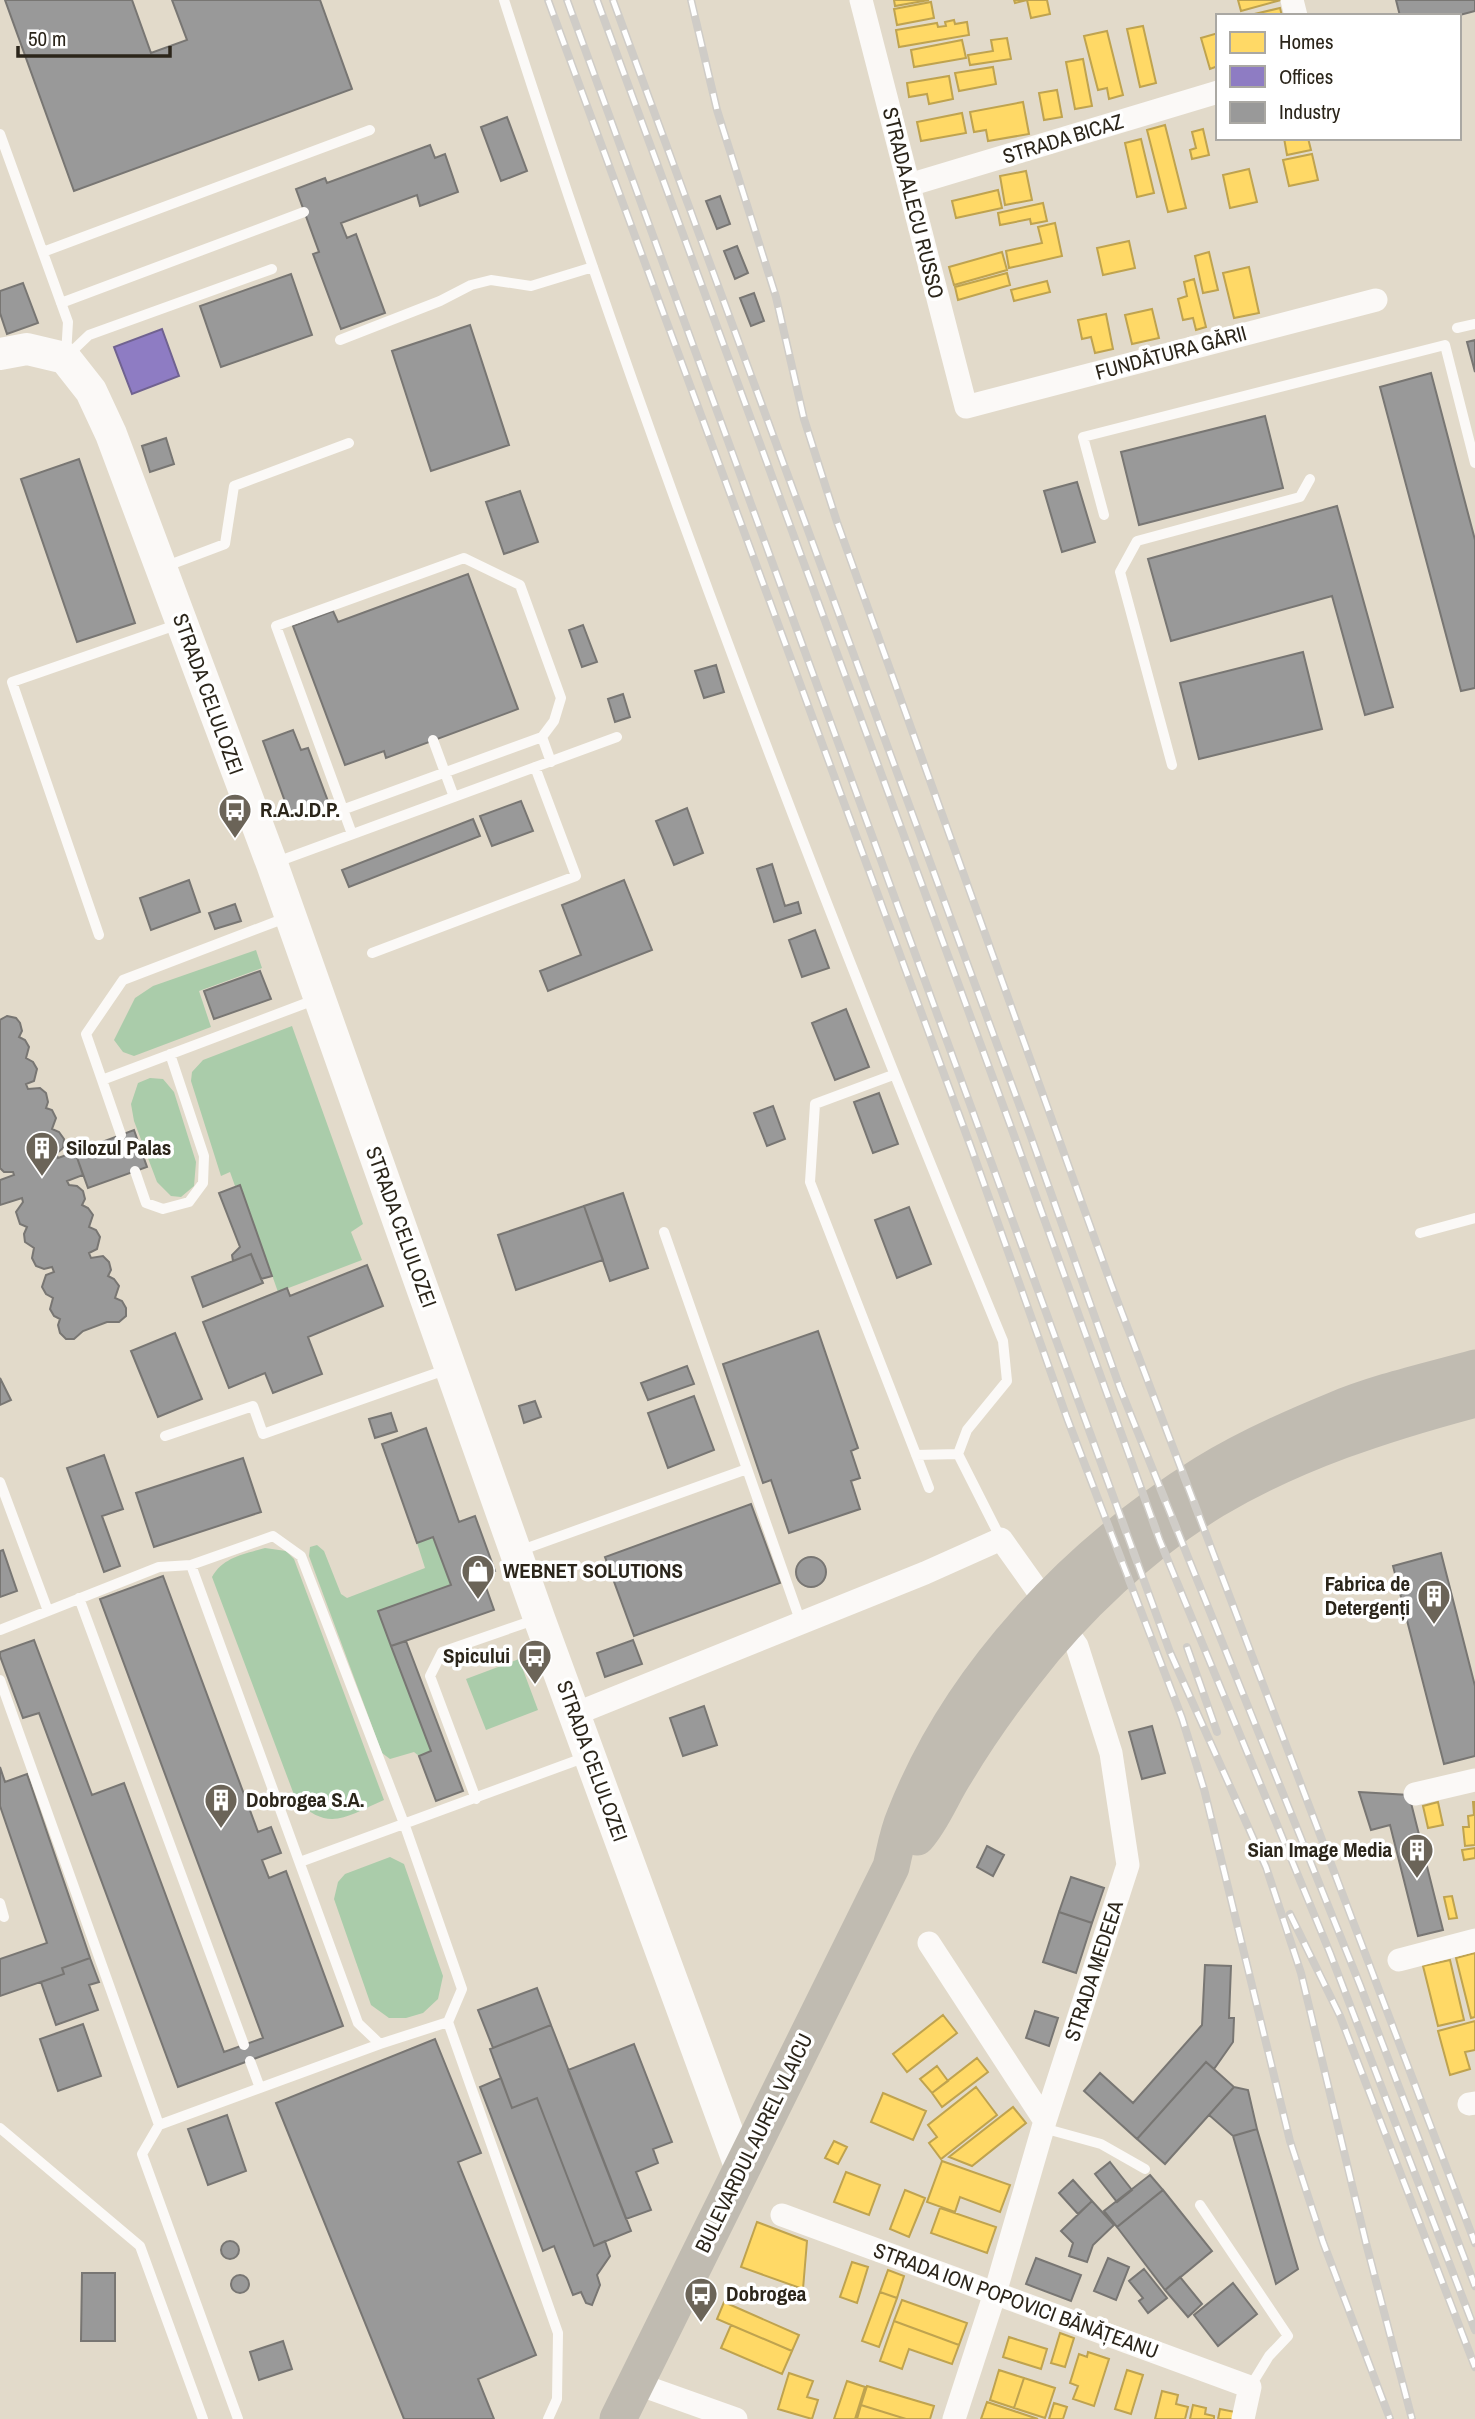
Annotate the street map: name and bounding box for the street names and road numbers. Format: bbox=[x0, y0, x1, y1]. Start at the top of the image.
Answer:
street label: STRADA ALECU RUSSO bbox=[876, 104, 951, 302]
street label: STRADA BICAZ bbox=[999, 106, 1127, 171]
street label: FUNDĂTURA GĂRII bbox=[1092, 318, 1250, 387]
street label: STRADA CELULOZEI bbox=[166, 609, 251, 778]
street label: STRADA CELULOZEI bbox=[359, 1142, 444, 1311]
street label: STRADA CELULOZEI bbox=[550, 1676, 635, 1845]
street label: STRADA MEDEEA bbox=[1057, 1896, 1130, 2045]
street label: BULEVARDUL AUREL VLAICU bbox=[688, 2028, 819, 2257]
street label: STRADA ION POPOVICI BĂNĂȚEANU bbox=[870, 2235, 1163, 2366]

